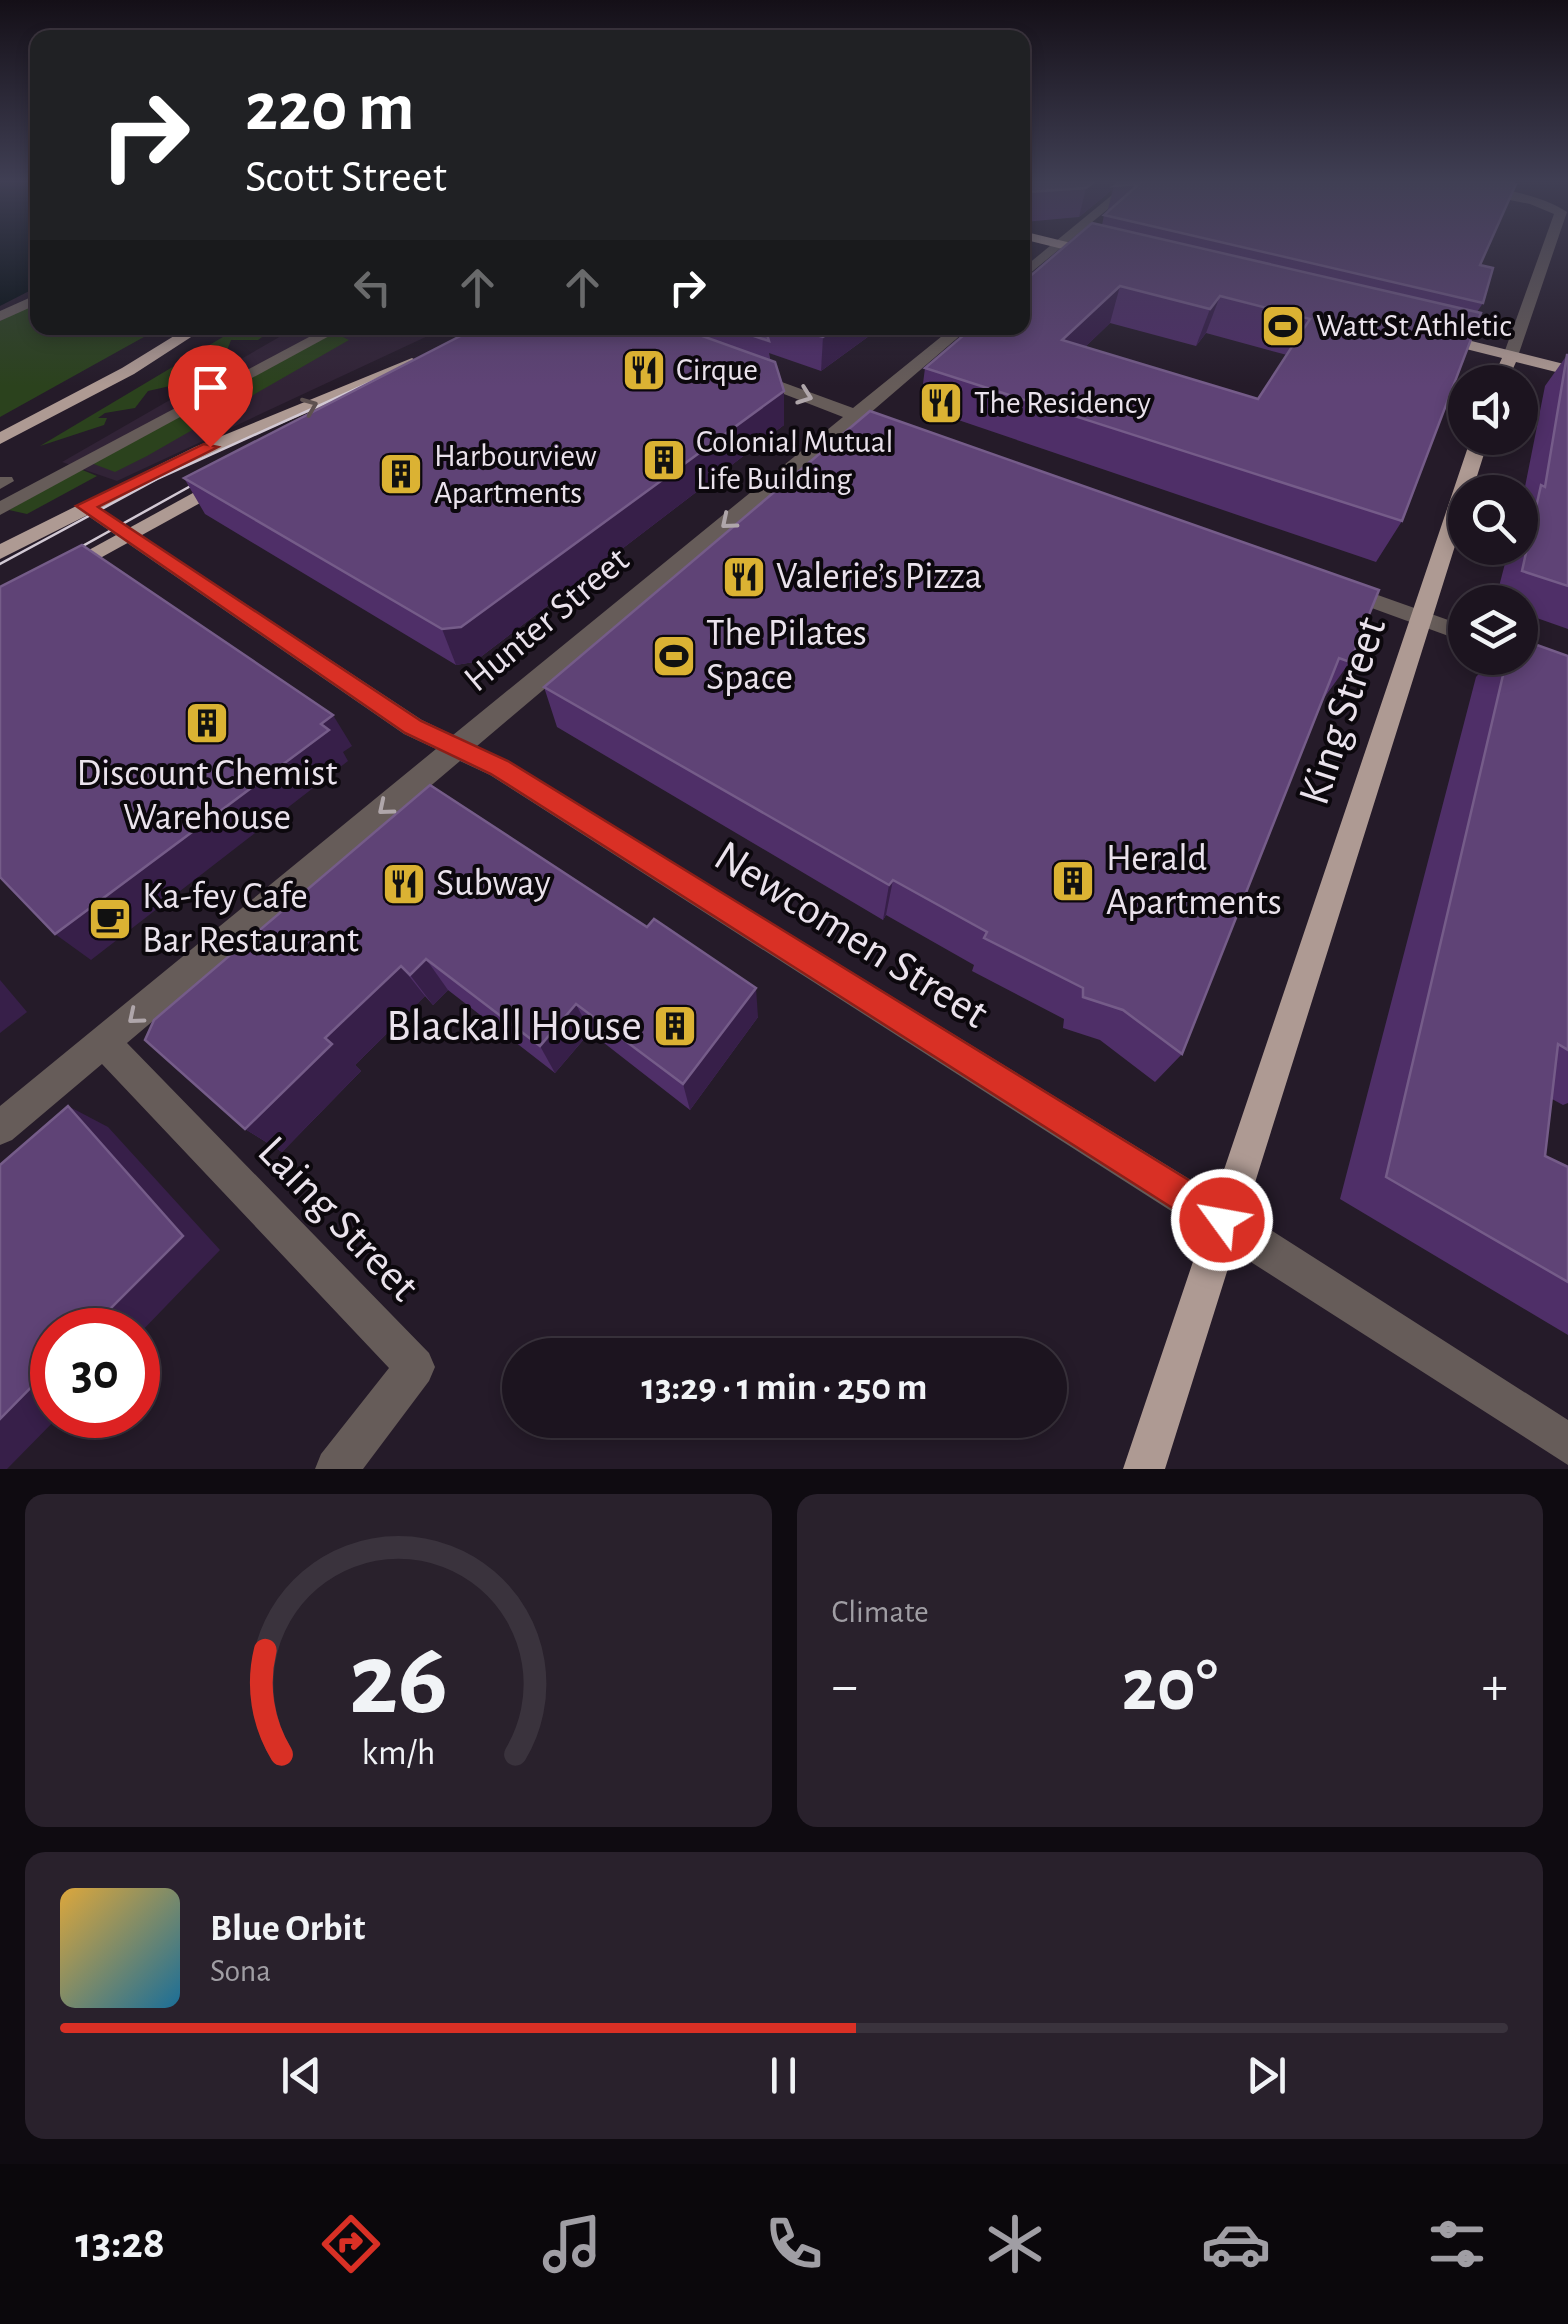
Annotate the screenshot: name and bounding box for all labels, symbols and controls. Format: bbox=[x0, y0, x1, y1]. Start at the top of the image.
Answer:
icon: right bbox=[80, 70, 210, 200]
text: 220 m bbox=[245, 73, 414, 143]
text: Scott Street bbox=[245, 155, 447, 200]
icon: left bbox=[345, 260, 400, 315]
icon: ahead bbox=[450, 260, 505, 315]
icon: ahead bbox=[555, 260, 610, 315]
icon: right bbox=[660, 260, 715, 315]
sports icon: Watt St Athletic bbox=[1260, 303, 1306, 349]
place label: Watt St Athletic bbox=[1316, 310, 1512, 342]
pin bbox=[168, 345, 253, 448]
restaurant icon: Cirque bbox=[621, 347, 667, 393]
place label: Cirque bbox=[676, 354, 758, 386]
icon: arrive bbox=[183, 360, 238, 415]
map controls bbox=[1448, 365, 1538, 675]
button: sound bbox=[1448, 365, 1538, 455]
restaurant icon: The Residency bbox=[918, 380, 964, 426]
one-way arrow bbox=[796, 384, 813, 405]
place label: The Residency bbox=[974, 387, 1151, 419]
one-way arrow bbox=[300, 397, 317, 417]
place label: Colonial Mutual Life Building bbox=[696, 426, 893, 495]
building icon: Colonial Mutual Life Building bbox=[641, 437, 687, 483]
place label: Harbourview Apartments bbox=[434, 440, 597, 509]
building icon: Harbourview Apartments bbox=[378, 451, 424, 497]
button: search bbox=[1448, 475, 1538, 565]
one-way arrow bbox=[721, 510, 739, 528]
street label: Hunter Street bbox=[458, 541, 636, 699]
restaurant icon: Valerie’s Pizza bbox=[721, 554, 767, 600]
place label: Valerie’s Pizza bbox=[776, 558, 982, 596]
button: layers bbox=[1448, 585, 1538, 675]
street label: King Street bbox=[1292, 612, 1394, 810]
place label: The Pilates Space bbox=[706, 615, 867, 697]
sports icon: The Pilates Space bbox=[651, 633, 697, 679]
building icon: Discount Chemist Warehouse bbox=[184, 700, 230, 746]
place label: Discount Chemist Warehouse bbox=[77, 755, 337, 837]
one-way arrow bbox=[378, 796, 396, 814]
street label: Newcomen Street bbox=[707, 833, 995, 1037]
place label: Herald Apartments bbox=[1106, 840, 1282, 922]
building icon: Herald Apartments bbox=[1050, 858, 1096, 904]
restaurant icon: Subway bbox=[381, 861, 427, 907]
place label: Subway bbox=[436, 865, 551, 903]
place label: Ka-fey Cafe Bar Restaurant bbox=[142, 878, 359, 960]
cafe icon: Ka-fey Cafe Bar Restaurant bbox=[87, 896, 133, 942]
building icon: Blackall House bbox=[652, 1003, 698, 1049]
place label: Blackall House bbox=[386, 1004, 642, 1049]
one-way arrow bbox=[129, 1005, 147, 1023]
street label: Laing Street bbox=[249, 1128, 427, 1310]
position arrow bbox=[1170, 1168, 1274, 1272]
speed limit sign: 30 bbox=[30, 1308, 160, 1438]
text: 13:29 · 1 min · 250 m bbox=[642, 1369, 928, 1407]
text: Climate bbox=[832, 1596, 929, 1628]
text: 26 bbox=[349, 1629, 448, 1733]
text: 20° bbox=[1122, 1649, 1218, 1724]
text: − bbox=[832, 1659, 858, 1714]
text: + bbox=[1482, 1659, 1508, 1714]
text: km/h bbox=[361, 1735, 435, 1771]
text: Blue Orbit bbox=[210, 1910, 365, 1948]
text: Sona bbox=[210, 1955, 271, 1987]
icon: previous bbox=[274, 2048, 329, 2103]
icon: pause bbox=[756, 2048, 811, 2103]
icon: next bbox=[1239, 2048, 1294, 2103]
icon: directions bbox=[316, 2209, 386, 2279]
icon: music bbox=[537, 2209, 607, 2279]
icon: phone bbox=[759, 2209, 829, 2279]
icon: climate bbox=[980, 2209, 1050, 2279]
icon: car bbox=[1201, 2209, 1271, 2279]
icon: filters bbox=[1422, 2209, 1492, 2279]
text: 13:28 bbox=[76, 2221, 165, 2266]

